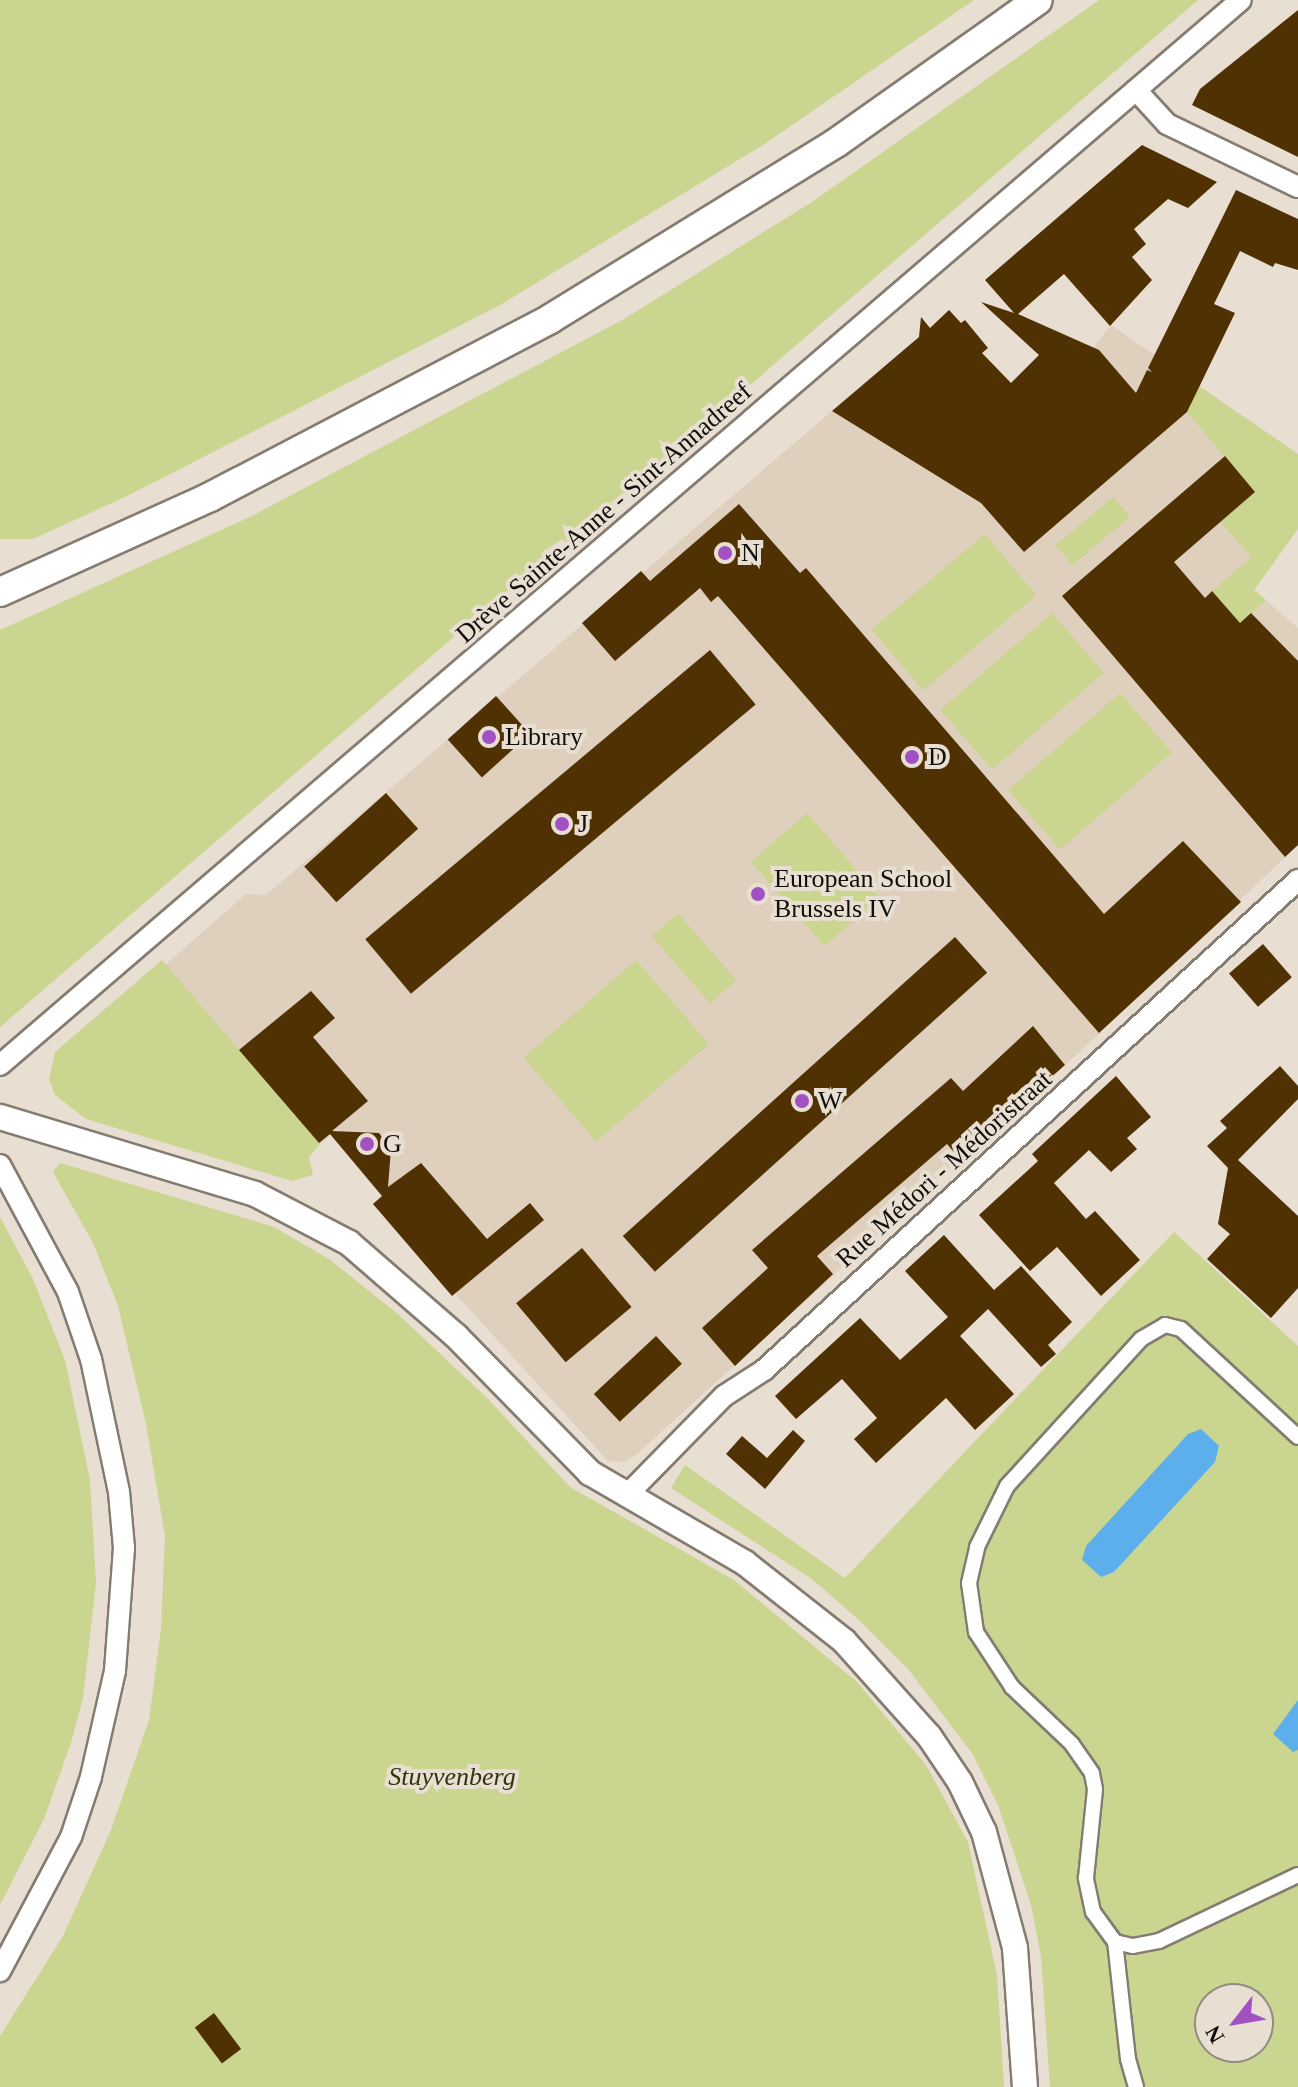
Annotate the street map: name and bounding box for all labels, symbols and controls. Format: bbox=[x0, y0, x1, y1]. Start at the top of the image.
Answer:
street label: Drève Sainte-Anne - Sint-Annadreef bbox=[450, 376, 758, 650]
place label: N bbox=[741, 537, 760, 569]
marker: N bbox=[716, 544, 734, 562]
place label: Library bbox=[505, 721, 583, 753]
marker: Library bbox=[480, 728, 498, 746]
place label: D bbox=[928, 741, 947, 773]
marker: D bbox=[903, 748, 921, 766]
place label: J bbox=[578, 808, 588, 840]
marker: J bbox=[553, 815, 571, 833]
place label: European School Brussels IV bbox=[774, 863, 952, 924]
marker: European School Brussels IV bbox=[749, 885, 767, 903]
street label: Rue Médori - Médoristraat bbox=[830, 1064, 1058, 1274]
place label: W bbox=[818, 1085, 843, 1117]
marker: W bbox=[793, 1092, 811, 1110]
place label: G bbox=[383, 1128, 402, 1160]
marker: G bbox=[358, 1135, 376, 1153]
park label: Stuyvenberg bbox=[388, 1761, 516, 1793]
north arrow bbox=[1194, 1983, 1274, 2063]
text: N bbox=[1200, 2021, 1230, 2048]

